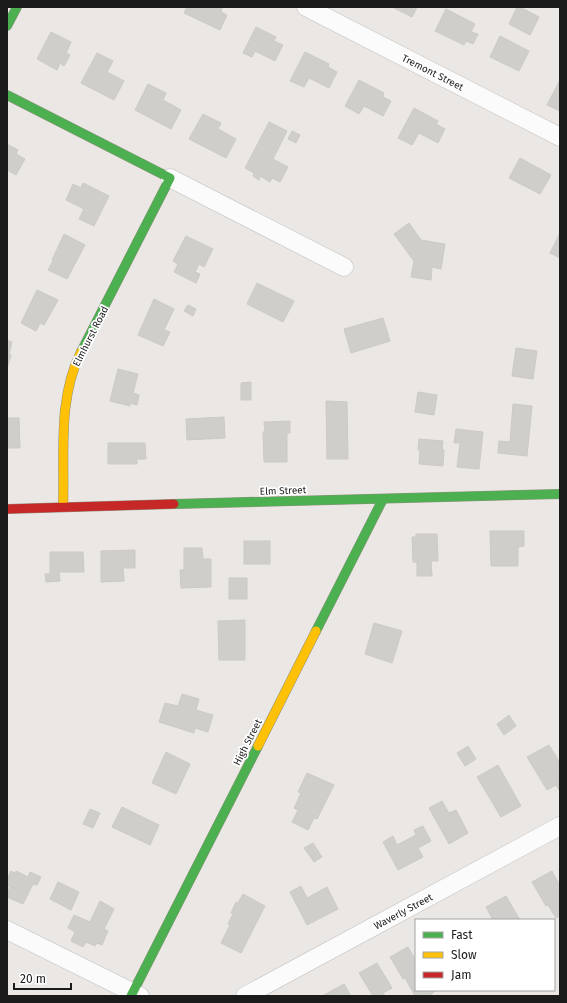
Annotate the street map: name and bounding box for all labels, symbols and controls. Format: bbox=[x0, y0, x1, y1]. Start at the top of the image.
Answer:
street label: Tremont Street bbox=[400, 52, 466, 94]
street label: Elmhurst Road bbox=[71, 304, 111, 369]
street label: Elm Street bbox=[260, 484, 307, 498]
street label: High Street bbox=[231, 717, 265, 768]
street label: Waverly Street bbox=[372, 891, 435, 932]
legend bbox=[415, 919, 555, 991]
text: Fast bbox=[451, 928, 473, 942]
text: Slow bbox=[451, 948, 477, 962]
scale bar bbox=[14, 965, 71, 991]
text: Jam bbox=[451, 968, 471, 982]
text: 20 m bbox=[20, 972, 46, 986]

